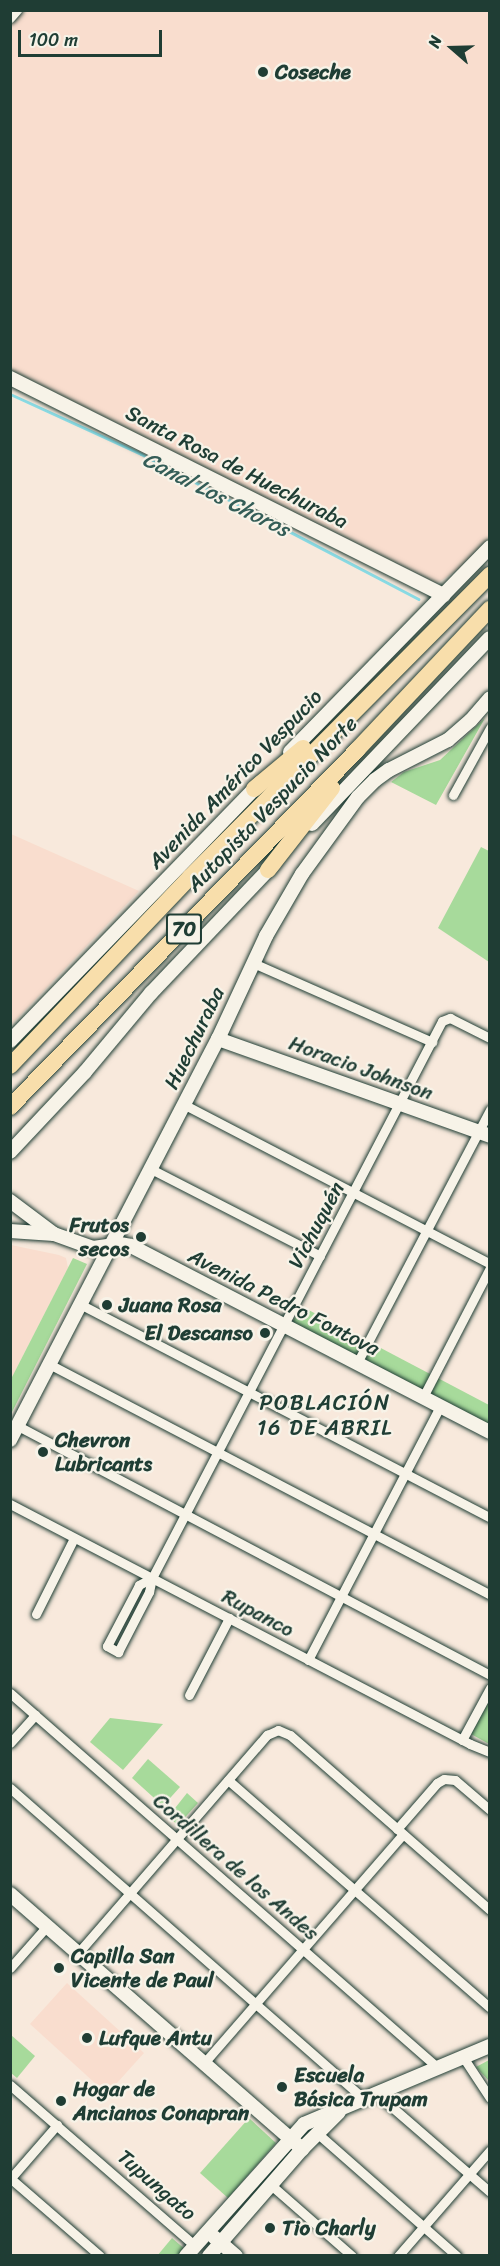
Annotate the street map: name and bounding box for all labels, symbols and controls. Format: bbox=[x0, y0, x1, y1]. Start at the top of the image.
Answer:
scale bar bbox=[21, 18, 165, 56]
north arrow bbox=[422, 18, 482, 78]
text: 100 m bbox=[29, 24, 78, 56]
text: N bbox=[419, 32, 450, 52]
place label: Coseche bbox=[275, 59, 351, 85]
marker: Coseche bbox=[256, 65, 270, 79]
street label: Santa Rosa de Huechuraba bbox=[121, 400, 353, 534]
water label: Canal Los Choros bbox=[138, 445, 294, 543]
street label: Avenida Américo Vespucio bbox=[142, 684, 328, 874]
street label: Autopista Vespucio Norte bbox=[181, 711, 363, 897]
road number: 70 bbox=[164, 912, 204, 946]
street label: Huechuraba bbox=[158, 983, 230, 1093]
street label: Horacio Johnson bbox=[286, 1030, 436, 1106]
street label: Vichuquén bbox=[283, 1177, 349, 1273]
place label: Frutos secos bbox=[69, 1212, 129, 1262]
marker: Frutos secos bbox=[134, 1230, 148, 1244]
street label: Avenida Pedro Fontova bbox=[184, 1243, 384, 1361]
place label: Juana Rosa bbox=[119, 1292, 222, 1318]
marker: Juana Rosa bbox=[100, 1298, 114, 1312]
place label: El Descanso bbox=[144, 1320, 253, 1346]
marker: El Descanso bbox=[258, 1326, 272, 1340]
district label: POBLACIÓN 16 DE ABRIL bbox=[258, 1389, 392, 1440]
place label: Chevron Lubricants bbox=[55, 1427, 152, 1477]
marker: Chevron Lubricants bbox=[36, 1445, 50, 1459]
street label: Rupanco bbox=[218, 1584, 298, 1642]
street label: Cordillera de los Andes bbox=[148, 1788, 324, 1946]
place label: Capilla San Vicente de Paul bbox=[71, 1943, 214, 1993]
marker: Capilla San Vicente de Paul bbox=[52, 1961, 66, 1975]
place label: Lufque Antu bbox=[99, 2025, 212, 2051]
marker: Lufque Antu bbox=[80, 2031, 94, 2045]
place label: Escuela Básica Trupam bbox=[294, 2062, 427, 2112]
place label: Hogar de Ancianos Conapran bbox=[73, 2076, 249, 2126]
marker: Escuela Básica Trupam bbox=[275, 2080, 289, 2094]
marker: Hogar de Ancianos Conapran bbox=[54, 2094, 68, 2108]
street label: Tupungato bbox=[113, 2144, 201, 2226]
place label: Tio Charly bbox=[282, 2215, 376, 2241]
marker: Tio Charly bbox=[263, 2221, 277, 2235]

